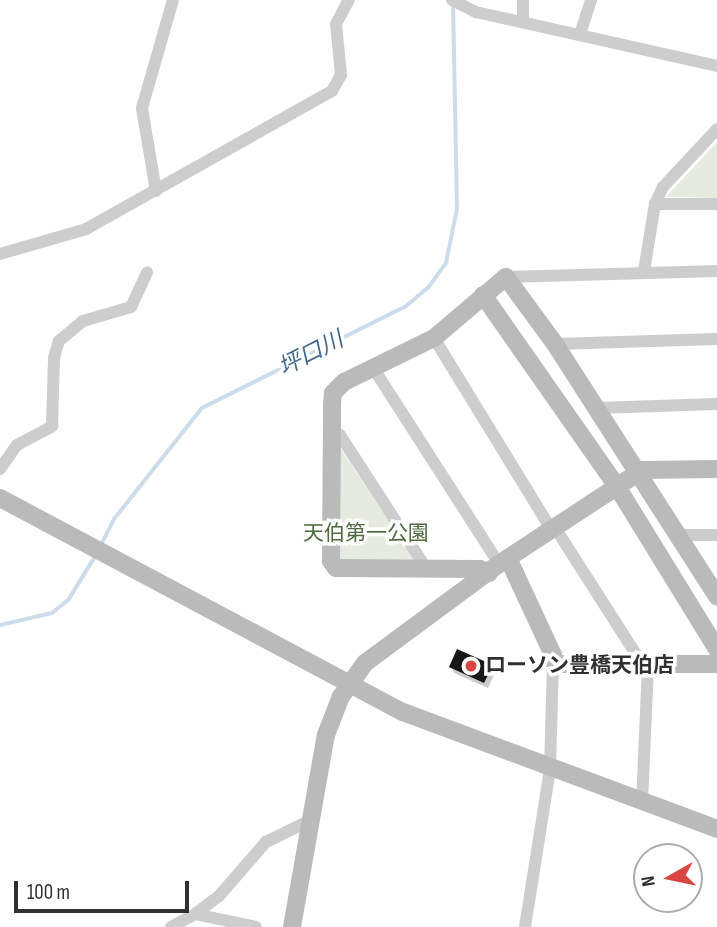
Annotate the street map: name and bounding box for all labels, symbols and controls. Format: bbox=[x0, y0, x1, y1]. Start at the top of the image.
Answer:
water label: 坪口川 bbox=[274, 326, 348, 382]
park label: 天伯第一公園 bbox=[303, 521, 429, 547]
place label: ローソン豊橋天伯店 bbox=[485, 653, 674, 679]
marker: ローソン豊橋天伯店 bbox=[463, 658, 479, 674]
north arrow bbox=[633, 843, 703, 913]
scale bar bbox=[18, 867, 192, 911]
text: N bbox=[637, 874, 661, 888]
text: 100 m bbox=[27, 880, 70, 905]

